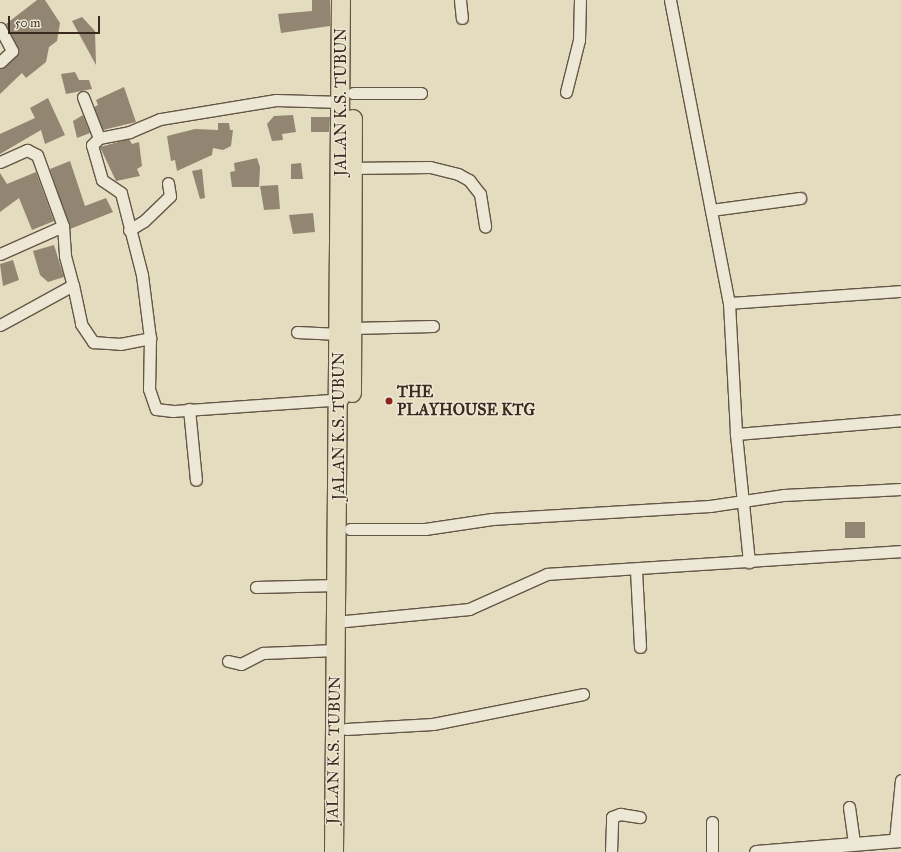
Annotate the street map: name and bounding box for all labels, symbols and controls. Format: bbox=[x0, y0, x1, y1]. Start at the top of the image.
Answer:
scale bar bbox=[10, 8, 102, 34]
text: 50 m bbox=[15, 16, 40, 30]
street label: JALAN K.S. TUBUN bbox=[331, 28, 351, 176]
street label: JALAN K.S. TUBUN bbox=[329, 352, 349, 500]
place label: THE PLAYHOUSE KTG bbox=[397, 382, 535, 420]
marker: THE PLAYHOUSE KTG bbox=[384, 396, 394, 406]
street label: JALAN K.S. TUBUN bbox=[323, 676, 345, 824]

